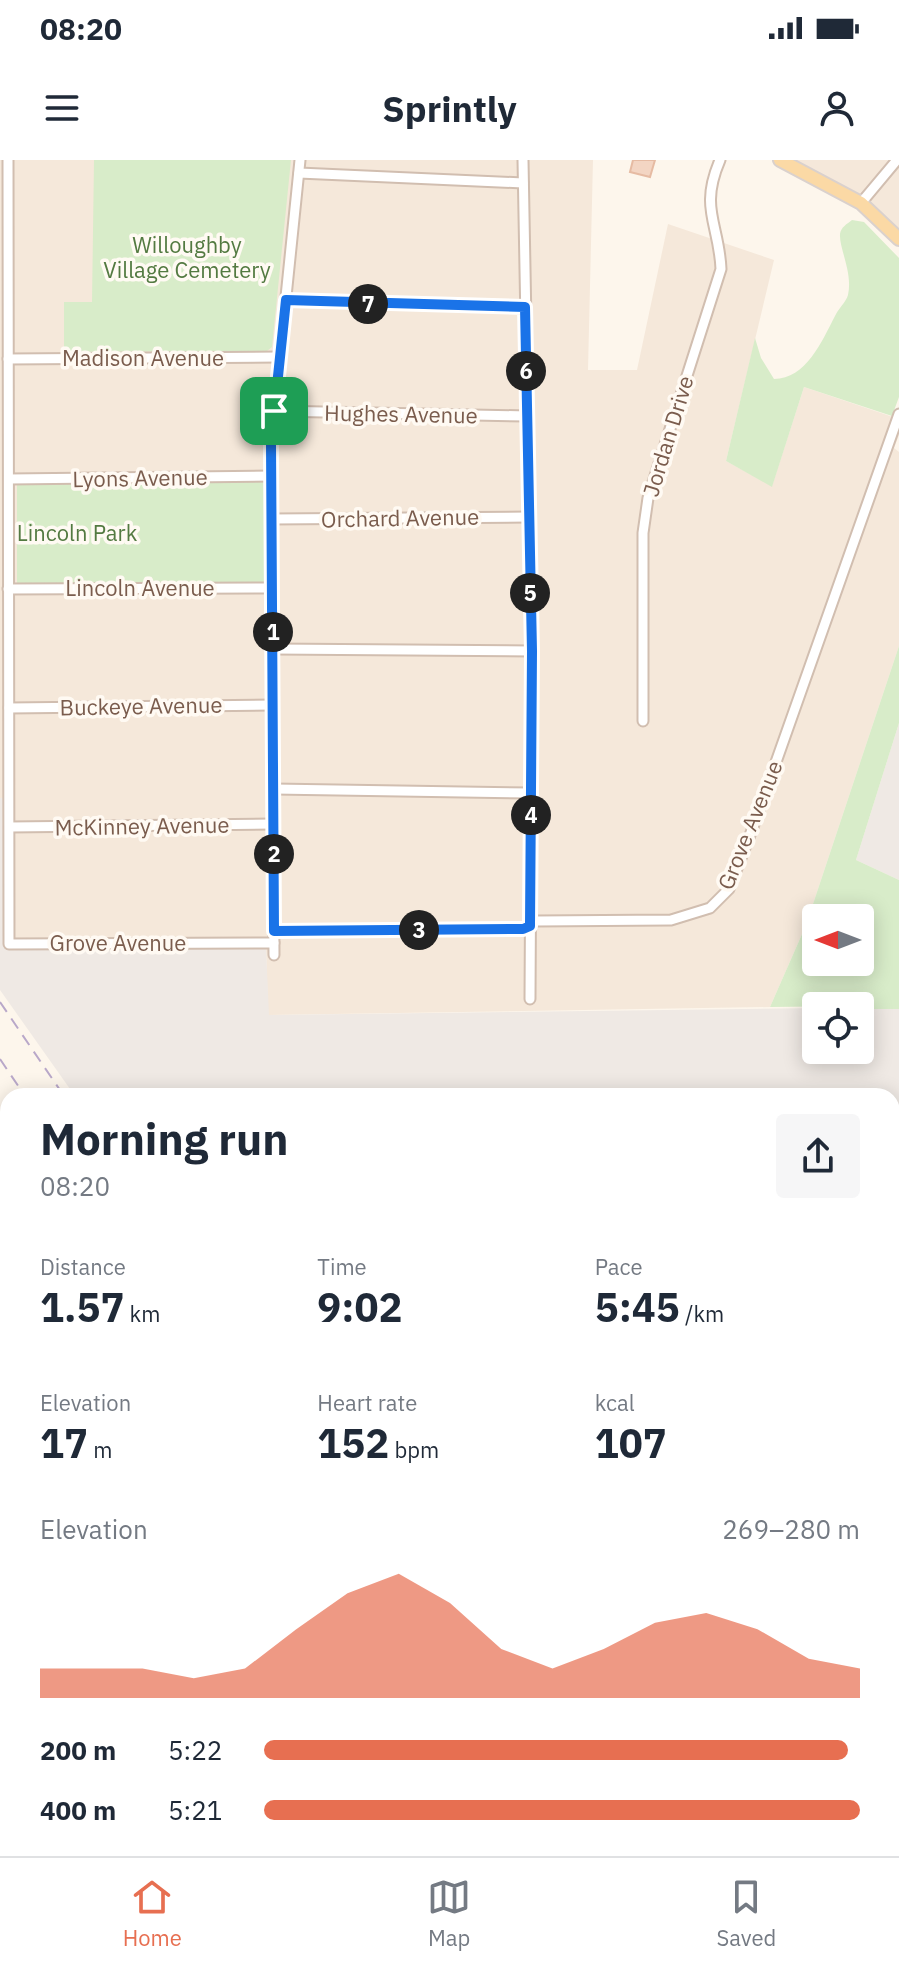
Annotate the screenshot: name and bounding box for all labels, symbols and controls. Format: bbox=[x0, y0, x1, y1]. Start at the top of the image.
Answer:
text: 08:20 bbox=[40, 9, 122, 48]
text: Sprintly bbox=[382, 85, 517, 132]
icon: menu bbox=[40, 86, 84, 130]
icon: person bbox=[815, 86, 859, 130]
park label: Willoughby Village Cemetery bbox=[103, 230, 271, 284]
pin: 7 bbox=[348, 284, 388, 324]
text: 7 bbox=[361, 289, 375, 318]
street label: Madison Avenue bbox=[62, 343, 224, 372]
pin: 6 bbox=[506, 351, 546, 391]
text: 6 bbox=[519, 356, 533, 385]
street label: Jordan Drive bbox=[635, 372, 700, 500]
pin bbox=[240, 377, 308, 445]
icon: arrive bbox=[252, 389, 296, 433]
street label: Hughes Avenue bbox=[324, 398, 478, 429]
street label: Lyons Avenue bbox=[72, 462, 208, 493]
street label: Orchard Avenue bbox=[321, 502, 479, 533]
park label: Lincoln Park bbox=[17, 518, 138, 547]
street label: Lincoln Avenue bbox=[65, 573, 215, 602]
pin: 5 bbox=[510, 573, 550, 613]
text: 5 bbox=[523, 578, 537, 607]
pin: 1 bbox=[253, 612, 293, 652]
text: 1 bbox=[266, 617, 280, 646]
street label: Buckeye Avenue bbox=[59, 690, 223, 721]
street label: Grove Avenue bbox=[710, 756, 789, 894]
pin: 4 bbox=[511, 795, 551, 835]
text: 4 bbox=[524, 800, 538, 829]
street label: McKinney Avenue bbox=[54, 809, 230, 842]
pin: 2 bbox=[254, 834, 294, 874]
text: 2 bbox=[267, 839, 281, 868]
north arrow bbox=[802, 904, 874, 976]
map controls bbox=[802, 904, 874, 1064]
pin: 3 bbox=[399, 910, 439, 950]
text: 3 bbox=[412, 915, 426, 944]
street label: Grove Avenue bbox=[50, 928, 186, 957]
button: locate bbox=[802, 992, 874, 1064]
text: Morning run bbox=[40, 1110, 289, 1167]
button: share bbox=[776, 1114, 860, 1198]
text: 08:20 bbox=[40, 1169, 110, 1203]
text: Distance bbox=[40, 1252, 126, 1281]
text: Time bbox=[317, 1252, 367, 1281]
text: Pace bbox=[595, 1252, 643, 1281]
text: 1.57 bbox=[40, 1281, 124, 1333]
text: 9:02 bbox=[317, 1281, 403, 1333]
text: 5:45 bbox=[595, 1281, 680, 1333]
text: km bbox=[124, 1299, 160, 1328]
text: /km bbox=[680, 1299, 724, 1328]
text: Elevation bbox=[40, 1388, 131, 1417]
text: Heart rate bbox=[317, 1388, 417, 1417]
text: kcal bbox=[595, 1388, 635, 1417]
text: 17 bbox=[40, 1417, 88, 1469]
text: 152 bbox=[317, 1417, 389, 1469]
text: 107 bbox=[595, 1417, 667, 1469]
text: m bbox=[88, 1435, 112, 1464]
text: bpm bbox=[389, 1435, 439, 1464]
text: Elevation bbox=[40, 1512, 148, 1546]
text: 269–280 m bbox=[722, 1512, 860, 1546]
text: 200 m bbox=[40, 1733, 116, 1767]
text: 5:22 bbox=[168, 1733, 222, 1767]
text: 400 m bbox=[40, 1793, 116, 1827]
text: 5:21 bbox=[168, 1793, 222, 1827]
tab: Home bbox=[123, 1875, 182, 1952]
tab: Map bbox=[427, 1875, 471, 1952]
tab: Saved bbox=[716, 1875, 776, 1952]

